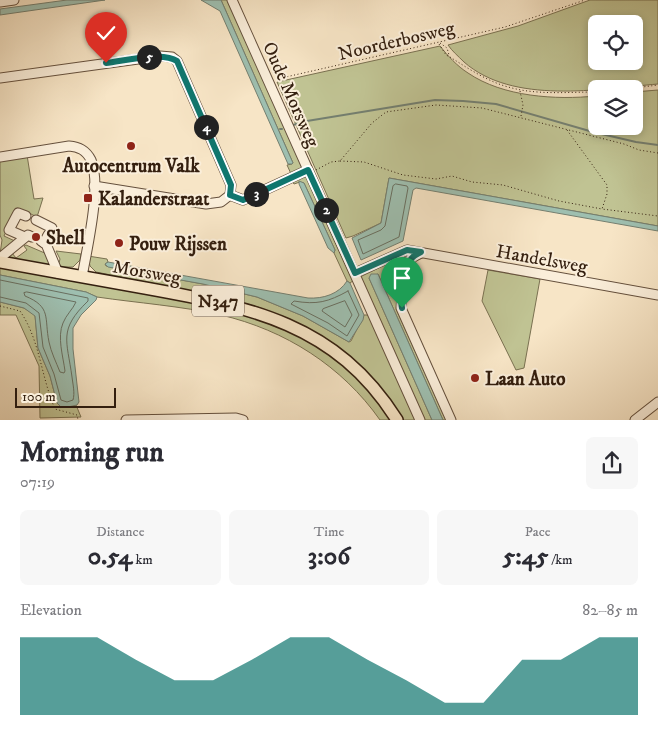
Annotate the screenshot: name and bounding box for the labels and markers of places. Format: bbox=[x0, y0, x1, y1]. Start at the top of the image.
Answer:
pin bbox=[85, 12, 127, 63]
pin: 5 bbox=[136, 44, 162, 70]
pin: 4 bbox=[194, 114, 218, 140]
marker: Autocentrum Valk bbox=[125, 140, 137, 152]
place label: Autocentrum Valk bbox=[61, 155, 200, 178]
pin: 3 bbox=[244, 182, 268, 206]
place label: Kalanderstraat bbox=[98, 188, 210, 211]
marker: Kalanderstraat bbox=[82, 192, 94, 204]
pin: 2 bbox=[314, 198, 338, 222]
place label: Shell bbox=[46, 227, 85, 250]
marker: Shell bbox=[30, 231, 42, 243]
place label: Pouw Rijssen bbox=[129, 233, 228, 257]
marker: Pouw Rijssen bbox=[113, 237, 125, 249]
pin bbox=[381, 257, 423, 308]
place label: Laan Auto bbox=[485, 368, 565, 391]
marker: Laan Auto bbox=[469, 372, 481, 384]

